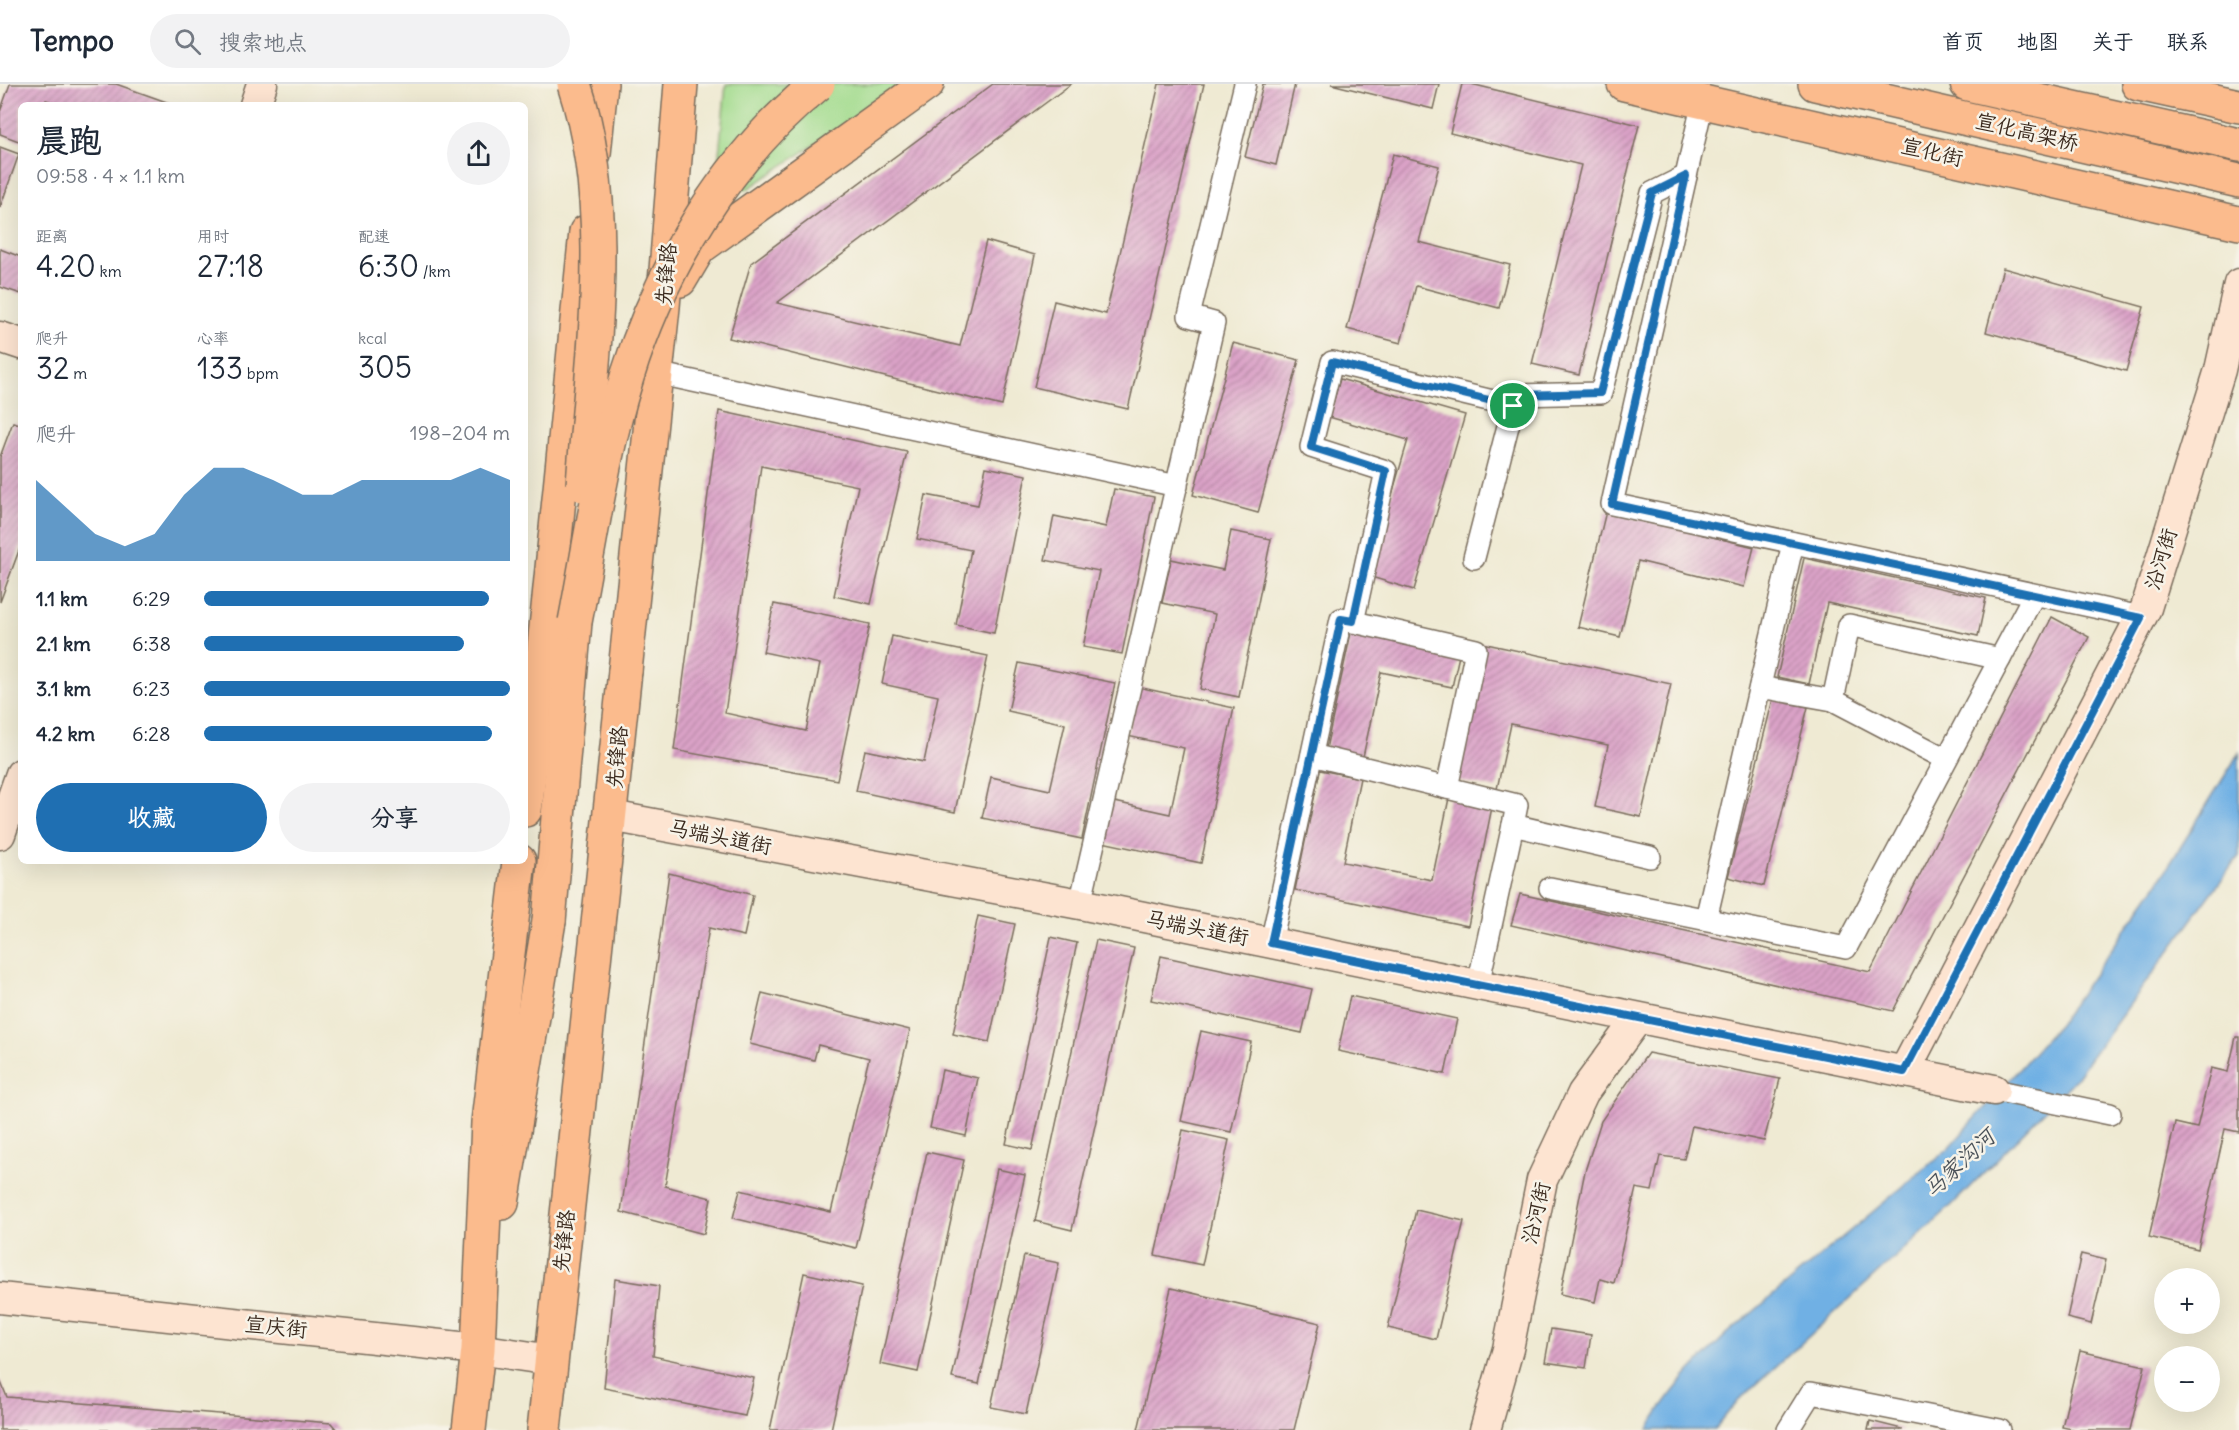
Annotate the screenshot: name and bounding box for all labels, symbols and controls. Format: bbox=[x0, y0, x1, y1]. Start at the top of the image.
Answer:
search box bbox=[150, 14, 570, 68]
text: Tempo bbox=[30, 23, 114, 59]
icon: search bbox=[171, 25, 204, 58]
text: 搜索地点 bbox=[219, 28, 307, 56]
text: 首页 bbox=[1942, 28, 1984, 55]
text: 地图 bbox=[2017, 28, 2059, 55]
text: 关于 bbox=[2092, 28, 2134, 55]
text: 联系 bbox=[2167, 28, 2209, 55]
street label: 宣化高架桥 bbox=[1973, 107, 2081, 156]
text: 晨跑 bbox=[36, 119, 102, 161]
button: share bbox=[447, 122, 510, 185]
street label: 宣化街 bbox=[1898, 131, 1966, 172]
text: 09:58 · 4 × 1.1 km bbox=[36, 163, 185, 188]
text: 距离 bbox=[36, 226, 68, 246]
text: 用时 bbox=[197, 226, 229, 246]
text: 配速 bbox=[358, 226, 390, 246]
street label: 先锋路 bbox=[649, 241, 682, 307]
text: 4.20 bbox=[36, 247, 96, 285]
text: 27:18 bbox=[197, 247, 264, 285]
text: 6:30 bbox=[358, 247, 419, 285]
text: km bbox=[96, 261, 122, 281]
text: /km bbox=[419, 261, 451, 281]
text: 爬升 bbox=[36, 328, 68, 348]
text: 心率 bbox=[197, 328, 229, 348]
text: kcal bbox=[358, 328, 387, 348]
text: 305 bbox=[358, 348, 412, 386]
text: 32 bbox=[36, 349, 69, 387]
text: 133 bbox=[197, 349, 243, 387]
text: m bbox=[69, 363, 87, 383]
text: bpm bbox=[243, 363, 279, 383]
pin bbox=[1487, 380, 1538, 431]
icon: arrive bbox=[1496, 389, 1529, 422]
text: 198–204 m bbox=[410, 420, 510, 445]
text: 爬升 bbox=[36, 421, 76, 446]
street label: 沿河街 bbox=[2138, 525, 2183, 593]
text: 1.1 km bbox=[36, 586, 88, 611]
text: 6:29 bbox=[132, 586, 171, 611]
text: 2.1 km bbox=[36, 631, 91, 656]
text: 6:38 bbox=[132, 631, 171, 656]
text: 3.1 km bbox=[36, 676, 91, 701]
text: 6:23 bbox=[132, 676, 170, 701]
text: 4.2 km bbox=[36, 721, 95, 746]
text: 6:28 bbox=[132, 721, 171, 746]
street label: 先锋路 bbox=[600, 724, 633, 790]
button: 收藏 bbox=[36, 783, 267, 852]
button: 分享 bbox=[279, 783, 510, 852]
street label: 马端头道街 bbox=[666, 813, 774, 860]
street label: 马端头道街 bbox=[1143, 904, 1251, 951]
water label: 马家沟河 bbox=[1917, 1121, 2003, 1203]
street label: 沿河街 bbox=[1515, 1179, 1556, 1247]
street label: 先锋路 bbox=[547, 1208, 580, 1274]
map controls bbox=[2154, 1268, 2220, 1412]
button: + bbox=[2154, 1268, 2220, 1334]
street label: 宣庆街 bbox=[243, 1310, 309, 1343]
button: − bbox=[2154, 1346, 2220, 1412]

